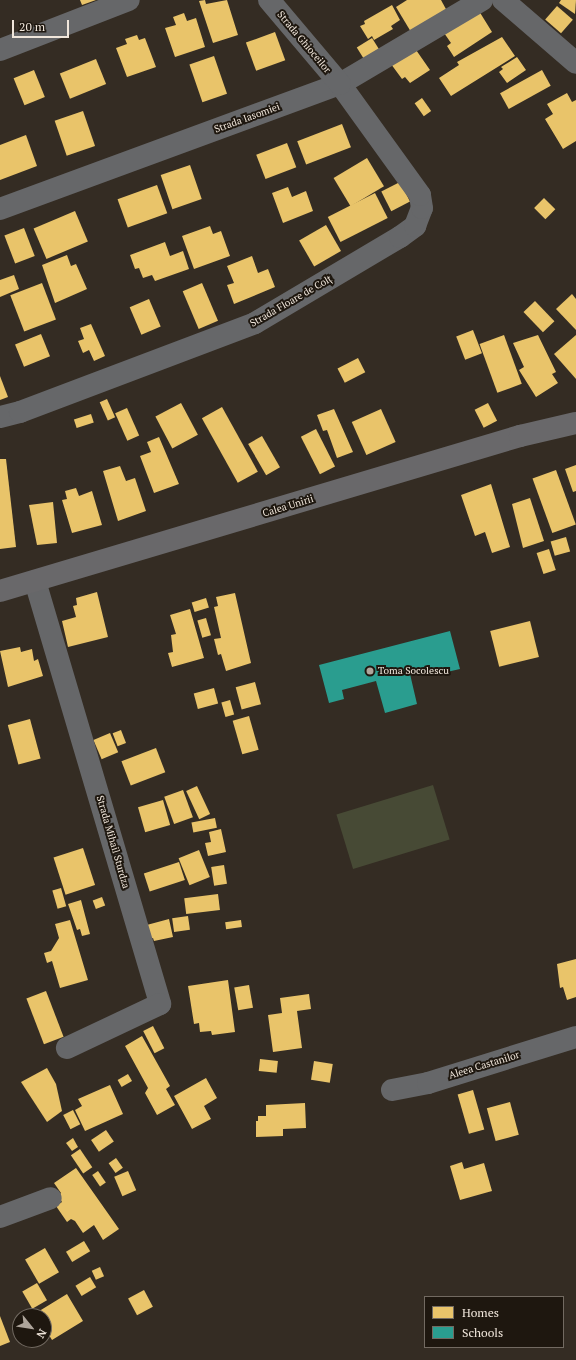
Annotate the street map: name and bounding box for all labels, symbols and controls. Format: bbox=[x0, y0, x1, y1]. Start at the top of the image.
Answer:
street label: Strada Ghioceilor bbox=[275, 9, 333, 75]
scale bar bbox=[14, 12, 71, 38]
text: 20 m bbox=[19, 19, 45, 34]
street label: Strada Iasomiei bbox=[212, 101, 282, 135]
street label: Strada Floare de Colț bbox=[248, 273, 334, 329]
street label: Calea Unirii bbox=[261, 493, 315, 519]
place label: Toma Socolescu bbox=[378, 665, 449, 677]
marker: Toma Socolescu bbox=[365, 666, 375, 676]
street label: Strada Mihail Sturdza bbox=[94, 794, 132, 890]
street label: Aleea Castanilor bbox=[447, 1049, 521, 1081]
legend bbox=[424, 1296, 564, 1348]
text: Homes bbox=[462, 1305, 499, 1320]
north arrow bbox=[12, 1308, 52, 1348]
text: Schools bbox=[462, 1325, 503, 1340]
text: N bbox=[33, 1326, 50, 1341]

